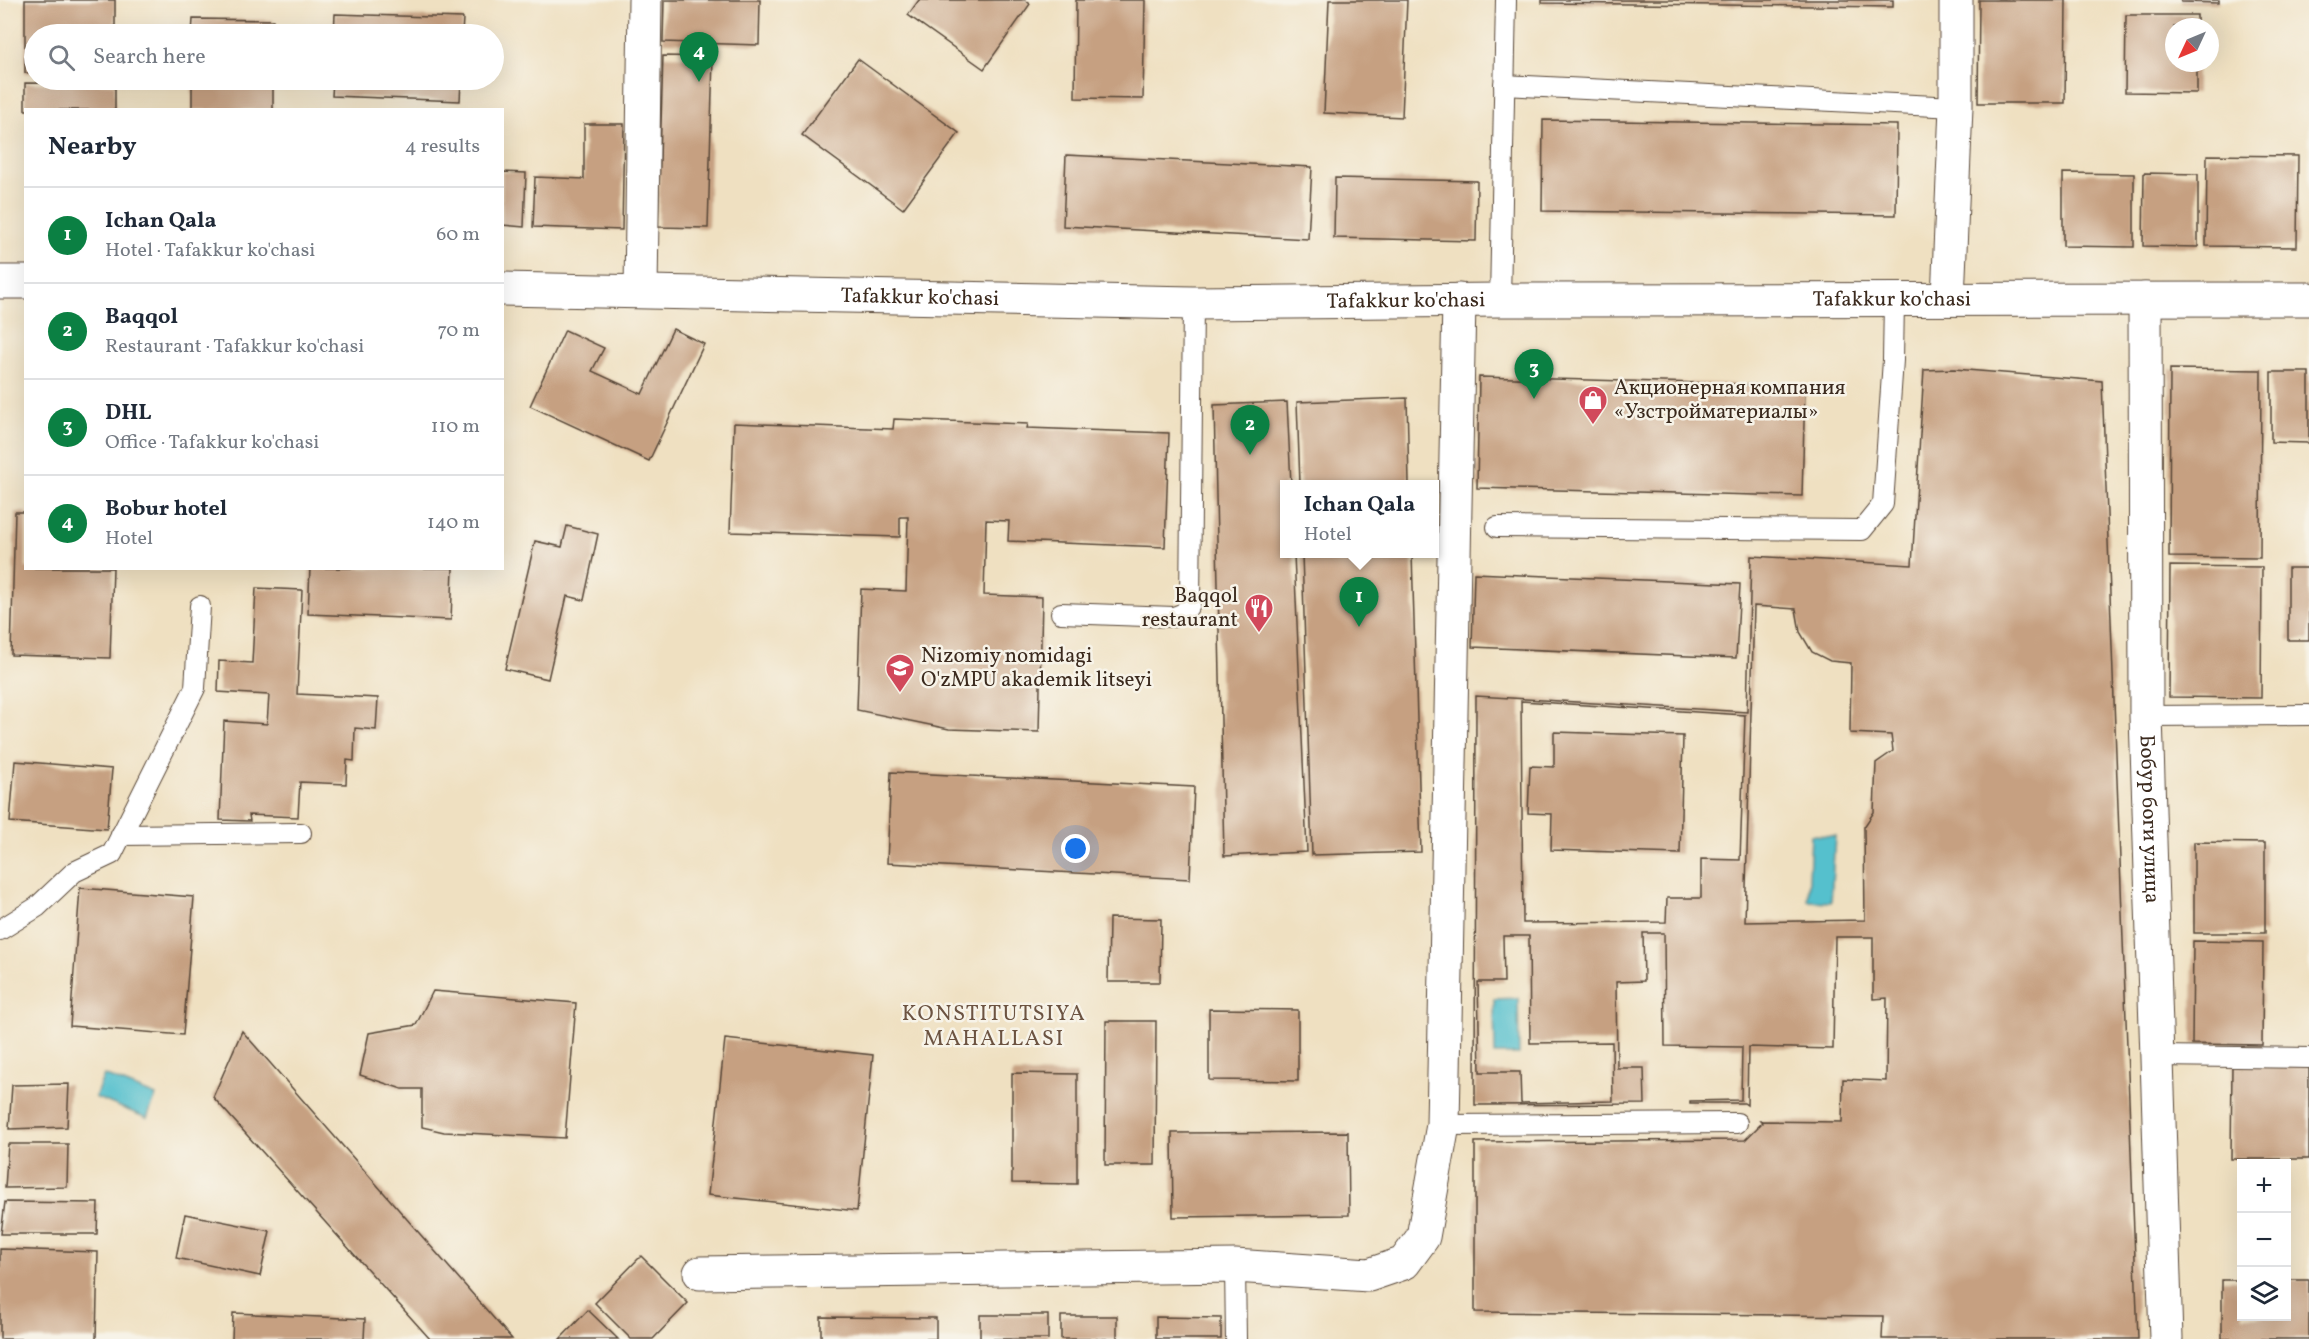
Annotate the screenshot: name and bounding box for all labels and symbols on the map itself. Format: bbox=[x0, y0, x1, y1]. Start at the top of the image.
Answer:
north arrow bbox=[2165, 18, 2219, 72]
pin: 4 bbox=[680, 32, 718, 82]
street label: Tafakkur ko'chasi bbox=[840, 281, 1000, 314]
street label: Tafakkur ko'chasi bbox=[1812, 285, 1971, 314]
street label: Tafakkur ko'chasi bbox=[1326, 286, 1485, 316]
pin: 3 bbox=[1514, 350, 1553, 399]
place label: Акционерная компания «Узстройматериалы» bbox=[1614, 374, 1845, 427]
shop icon: Акционерная компания «Узстройматериалы» bbox=[1577, 384, 1609, 426]
pin: 2 bbox=[1230, 406, 1270, 455]
pin: 1 bbox=[1340, 578, 1378, 627]
place label: Baqqol restaurant bbox=[1141, 582, 1238, 635]
restaurant icon: Baqqol restaurant bbox=[1243, 592, 1275, 634]
place label: Nizomiy nomidagi O'zMPU akademik litseyi bbox=[921, 642, 1152, 695]
school or university icon: Nizomiy nomidagi O'zMPU akademik litseyi bbox=[884, 652, 916, 694]
street label: Бобур боги улица bbox=[2132, 734, 2167, 904]
your location bbox=[1061, 834, 1090, 863]
district label: KONSTITUTSIYA MAHALLASI bbox=[902, 999, 1086, 1055]

